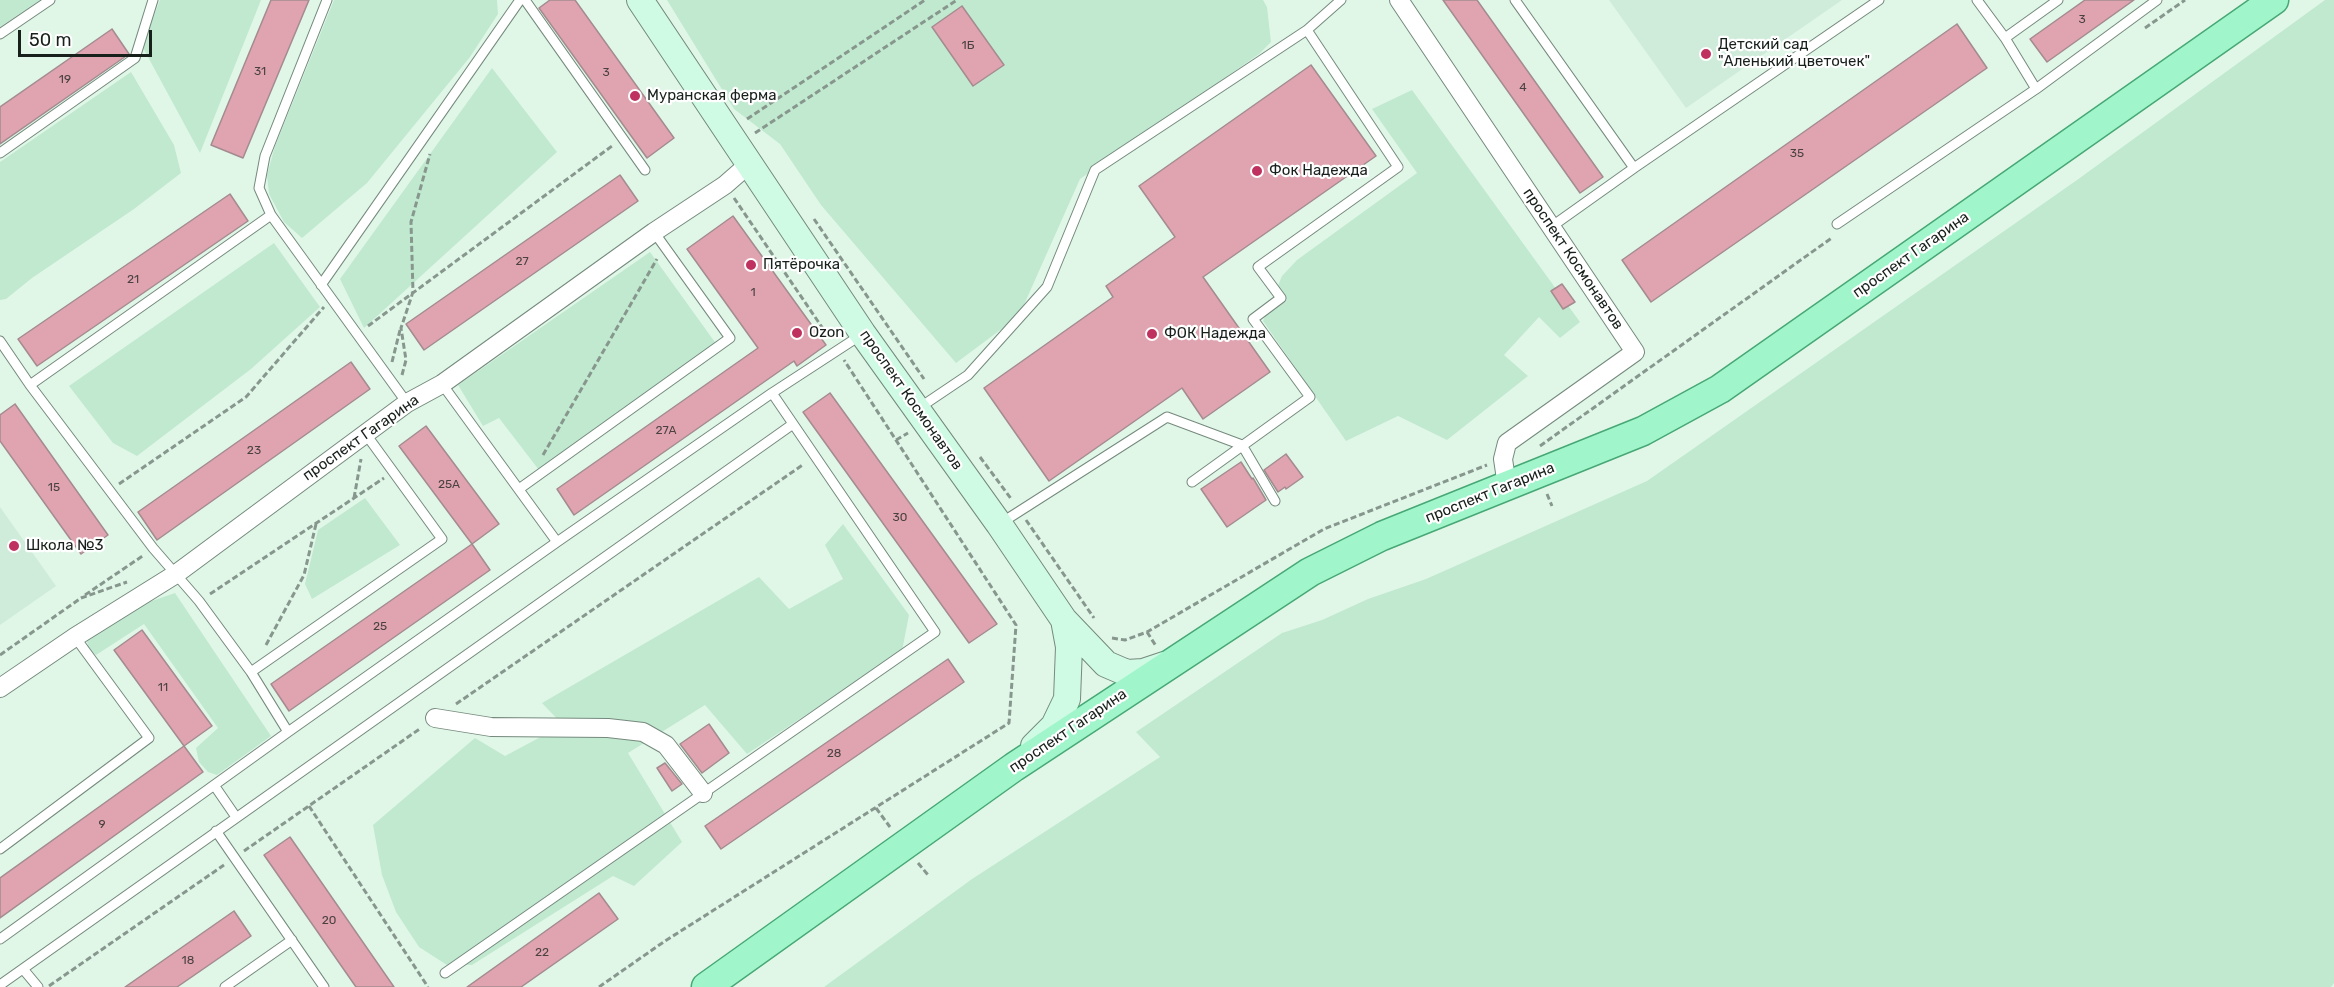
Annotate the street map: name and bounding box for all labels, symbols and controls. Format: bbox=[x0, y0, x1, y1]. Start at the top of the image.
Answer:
house number: 3 bbox=[2078, 13, 2086, 27]
scale bar bbox=[21, 18, 154, 56]
text: 50 m bbox=[29, 29, 72, 51]
place label: Детский сад "Аленький цветочек" bbox=[1718, 36, 1870, 71]
house number: 1Б bbox=[962, 39, 974, 53]
marker: Детский сад "Аленький цветочек" bbox=[1699, 47, 1713, 61]
house number: 31 bbox=[254, 65, 266, 79]
house number: 3 bbox=[602, 66, 610, 80]
house number: 19 bbox=[59, 73, 71, 87]
house number: 4 bbox=[1519, 81, 1527, 95]
place label: Муранская ферма bbox=[647, 87, 777, 105]
marker: Муранская ферма bbox=[628, 89, 642, 103]
house number: 35 bbox=[1790, 147, 1804, 161]
place label: Фок Надежда bbox=[1269, 162, 1368, 180]
marker: Фок Надежда bbox=[1250, 164, 1264, 178]
street label: проспект Космонавтов bbox=[1519, 185, 1627, 333]
street label: проспект Гагарина bbox=[1849, 208, 1973, 302]
house number: 27 bbox=[515, 255, 529, 269]
place label: Пятёрочка bbox=[763, 256, 840, 274]
marker: Пятёрочка bbox=[744, 258, 758, 272]
house number: 21 bbox=[127, 273, 139, 287]
house number: 1 bbox=[750, 286, 756, 300]
place label: Ozon bbox=[809, 324, 844, 342]
place label: ФОК Надежда bbox=[1164, 325, 1266, 343]
marker: Ozon bbox=[790, 326, 804, 340]
street label: проспект Космонавтов bbox=[856, 327, 966, 473]
marker: ФОК Надежда bbox=[1145, 327, 1159, 341]
street label: проспект Гагарина bbox=[299, 391, 423, 485]
house number: 27А bbox=[655, 424, 677, 438]
house number: 23 bbox=[247, 444, 261, 458]
street label: проспект Гагарина bbox=[1423, 459, 1557, 527]
house number: 25А bbox=[438, 478, 460, 492]
house number: 15 bbox=[48, 481, 60, 495]
house number: 30 bbox=[893, 511, 907, 525]
place label: Школа №3 bbox=[26, 537, 104, 555]
marker: Школа №3 bbox=[7, 539, 21, 553]
house number: 25 bbox=[373, 620, 387, 634]
house number: 11 bbox=[158, 681, 168, 695]
street label: проспект Гагарина bbox=[1006, 685, 1130, 777]
house number: 28 bbox=[827, 747, 841, 761]
house number: 9 bbox=[98, 818, 106, 832]
house number: 20 bbox=[322, 914, 336, 928]
house number: 22 bbox=[535, 946, 549, 960]
house number: 18 bbox=[182, 954, 194, 968]

